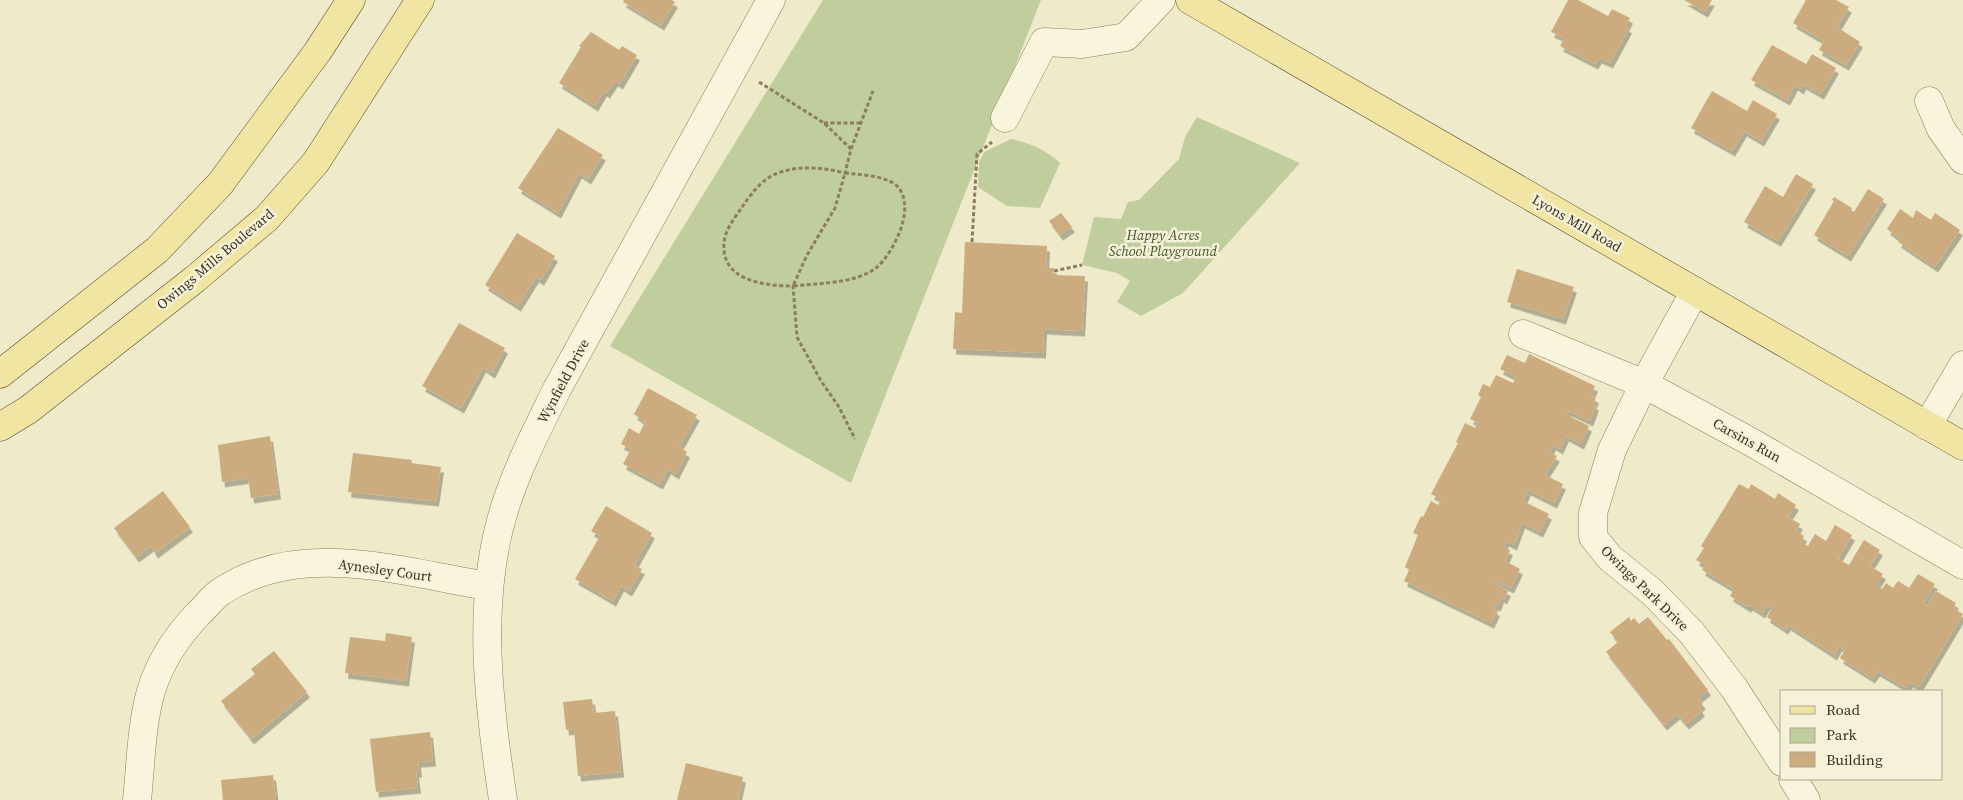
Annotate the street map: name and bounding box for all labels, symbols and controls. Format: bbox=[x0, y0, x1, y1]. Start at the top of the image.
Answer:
street label: Lyons Mill Road bbox=[1529, 189, 1626, 257]
street label: Owings Mills Boulevard bbox=[152, 204, 278, 314]
park label: Happy Acres School Playground bbox=[1109, 225, 1218, 261]
street label: Wynfield Drive bbox=[532, 335, 594, 427]
street label: Carsins Run bbox=[1709, 413, 1785, 467]
street label: Owings Park Drive bbox=[1596, 541, 1694, 635]
street label: Aynesley Court bbox=[337, 554, 433, 587]
legend bbox=[1780, 690, 1943, 780]
text: Road bbox=[1826, 699, 1860, 720]
text: Park bbox=[1826, 724, 1858, 745]
text: Building bbox=[1826, 749, 1883, 770]

